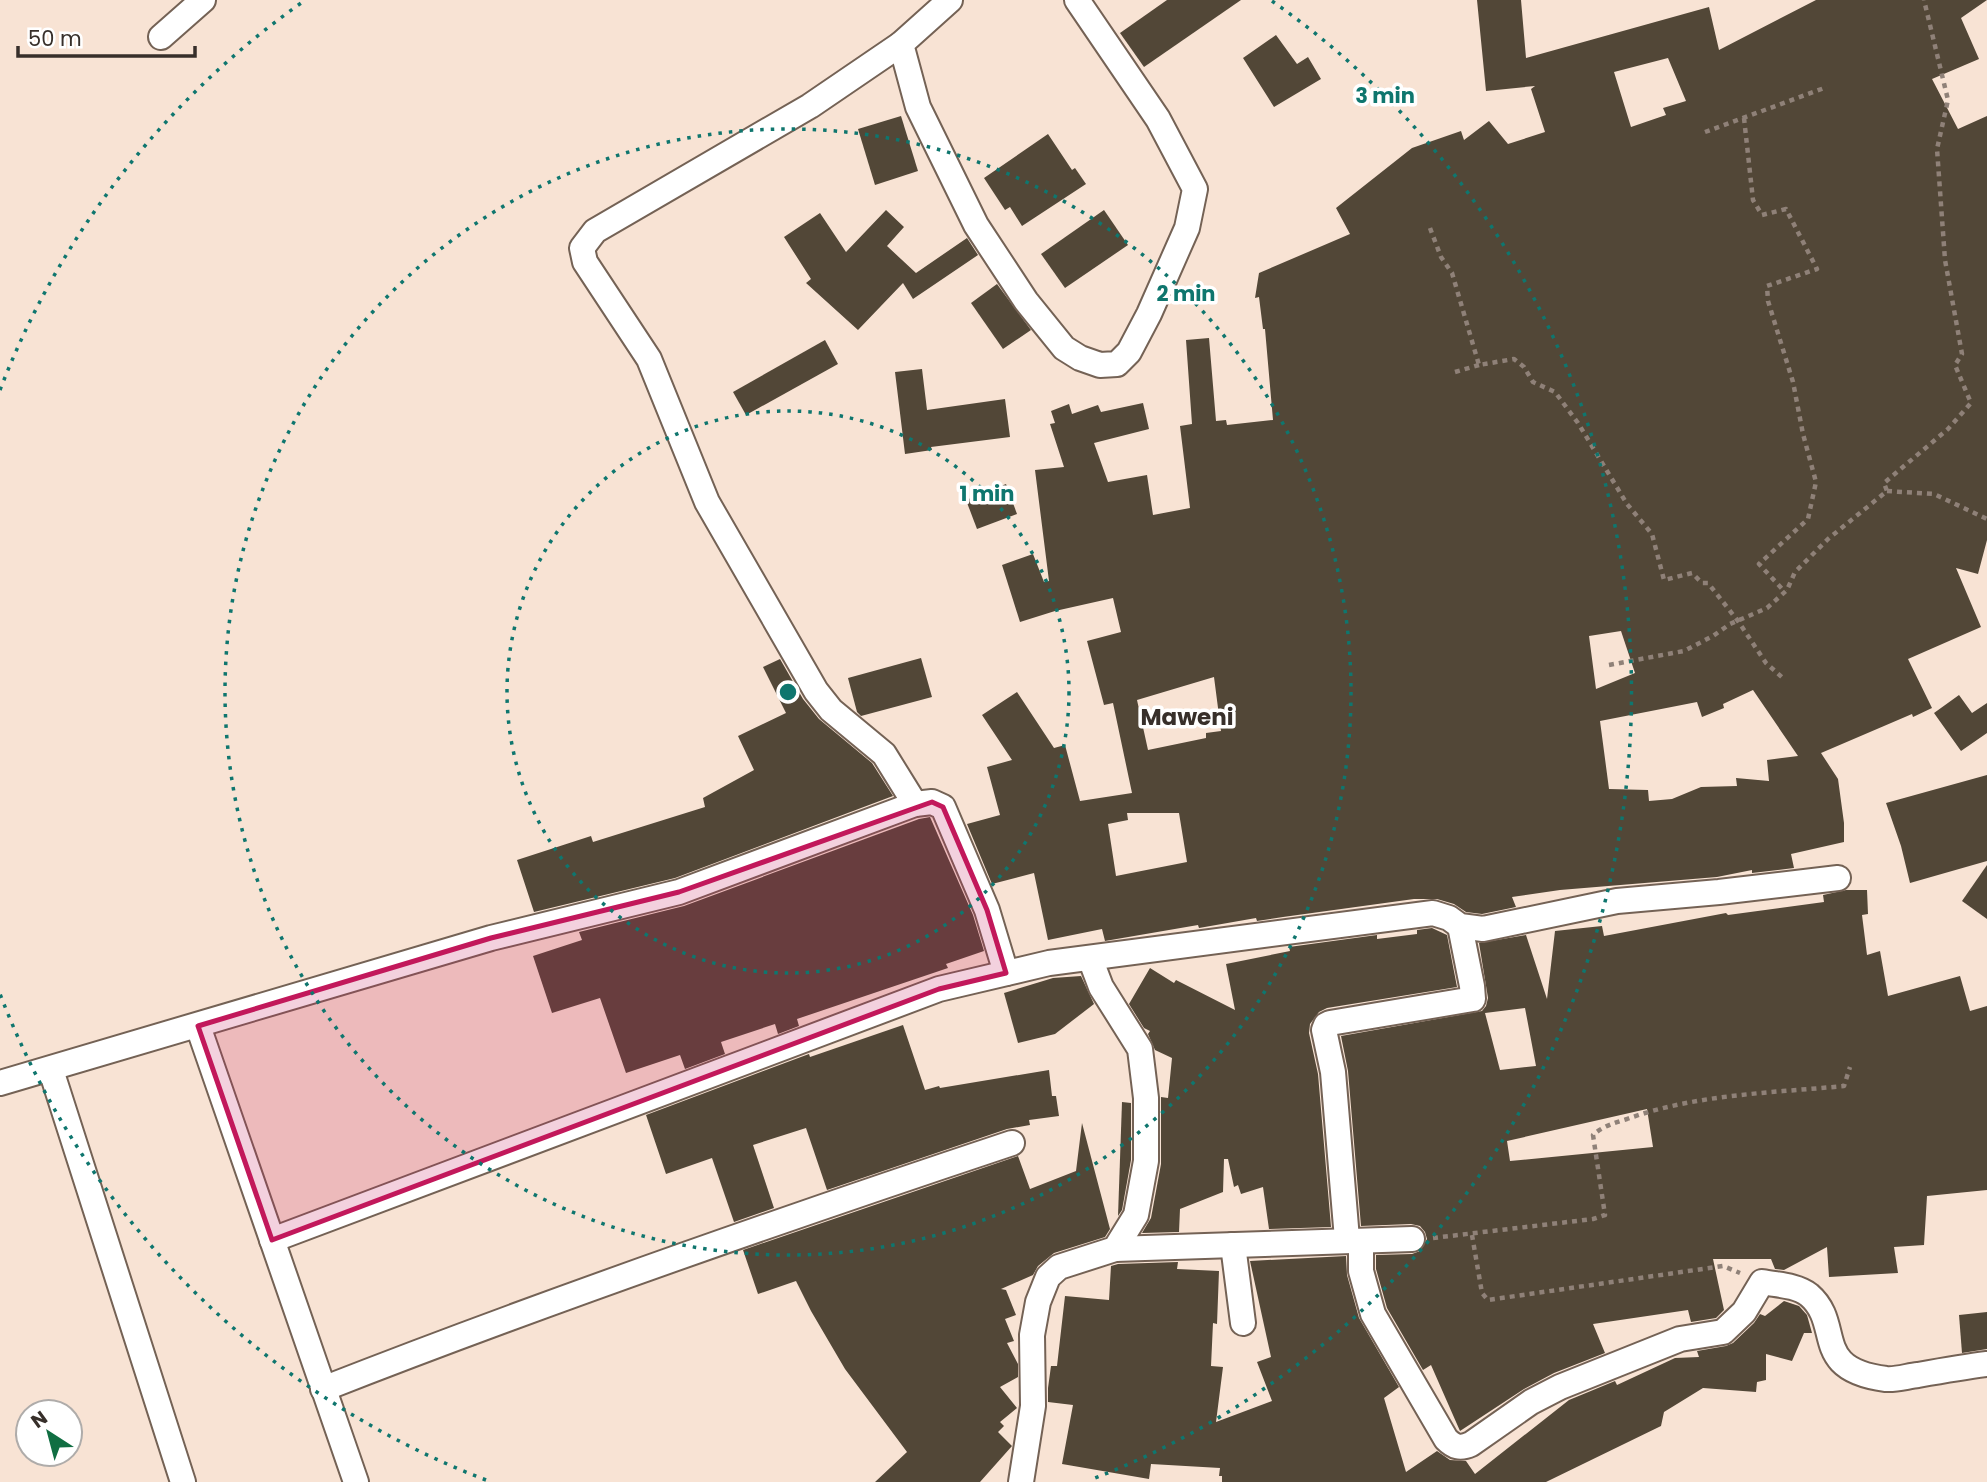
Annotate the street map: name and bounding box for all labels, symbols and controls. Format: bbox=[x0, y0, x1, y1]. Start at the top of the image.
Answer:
scale bar bbox=[18, 14, 194, 58]
text: 50 m bbox=[28, 24, 82, 53]
text: 3 min bbox=[1355, 81, 1415, 110]
text: 2 min bbox=[1156, 279, 1216, 308]
text: 1 min bbox=[960, 479, 1014, 508]
centre of rings bbox=[776, 680, 800, 704]
district label: Maweni bbox=[1140, 701, 1234, 733]
north arrow bbox=[14, 1398, 84, 1468]
text: N bbox=[26, 1405, 53, 1435]

